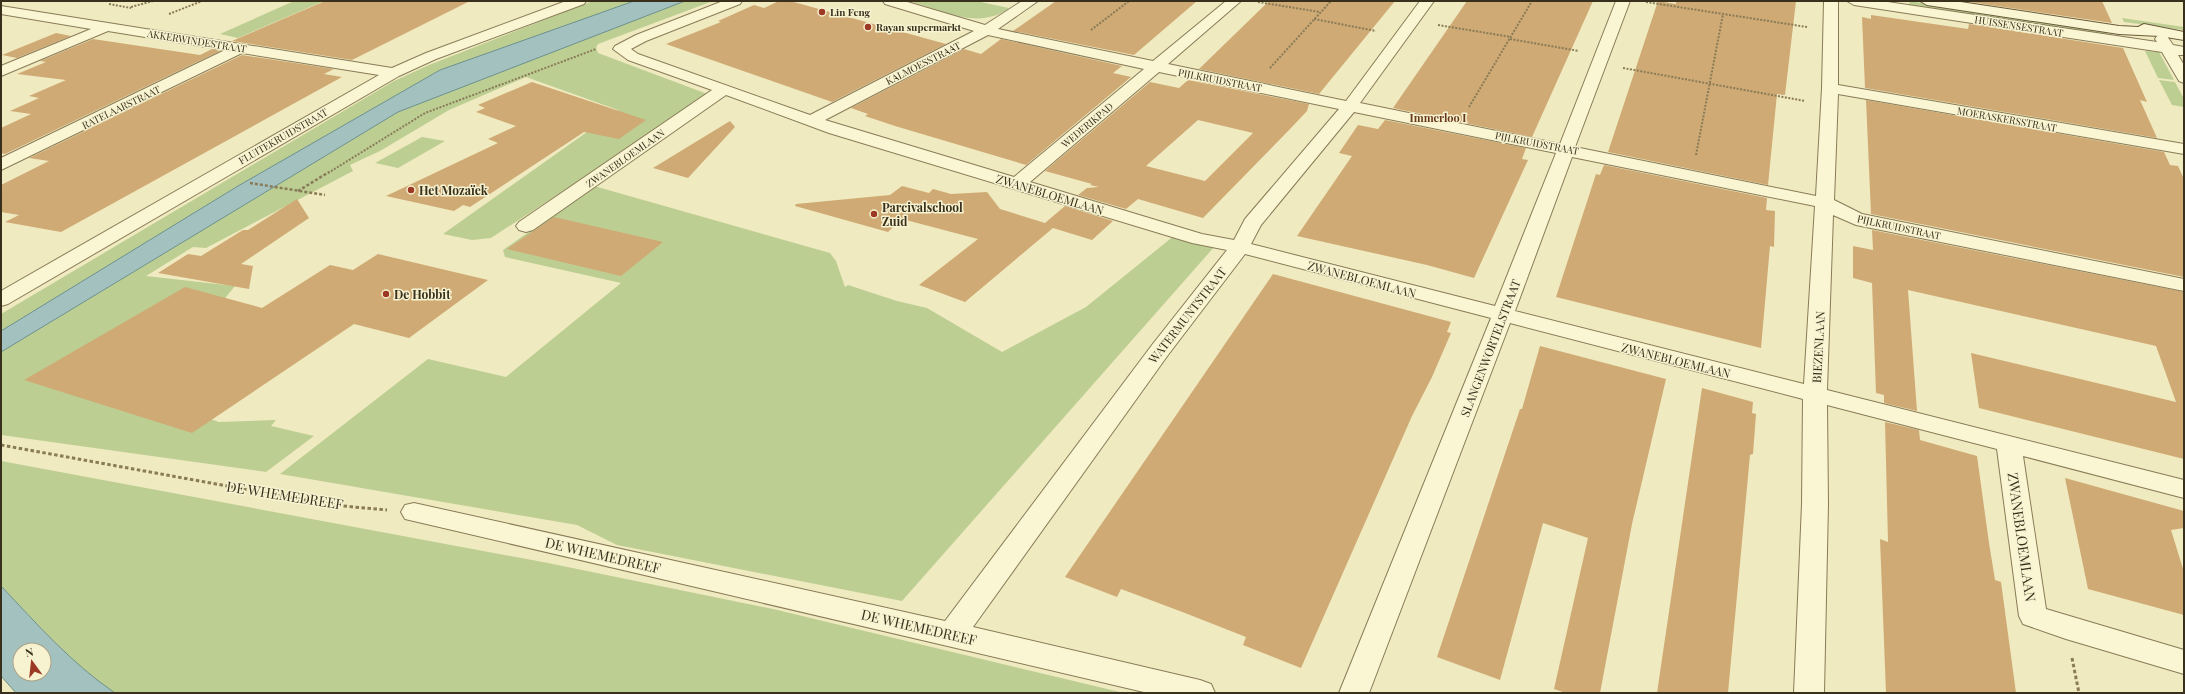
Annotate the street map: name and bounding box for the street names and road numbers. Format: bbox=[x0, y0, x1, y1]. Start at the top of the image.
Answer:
street label: HUISSENSESTRAAT bbox=[1974, 12, 2064, 40]
street label: AKKERWINDESTRAAT bbox=[145, 26, 248, 56]
street label: KALMOESSTRAAT bbox=[883, 38, 963, 88]
street label: PIJLKRUIDSTRAAT bbox=[1177, 65, 1263, 95]
street label: RATELAARSTRAAT bbox=[79, 82, 163, 132]
street label: WEDERIKPAD bbox=[1057, 99, 1116, 151]
street label: MOERASKERSSTRAAT bbox=[1956, 103, 2058, 135]
street label: FLUITEKRUIDSTRAAT bbox=[236, 105, 330, 167]
street label: ZWANEBLOEMLAAN bbox=[583, 126, 667, 190]
street label: PIJLKRUIDSTRAAT bbox=[1494, 128, 1580, 158]
street label: ZWANEBLOEMLAAN bbox=[994, 170, 1106, 218]
street label: PIJLKRUIDSTRAAT bbox=[1856, 211, 1942, 243]
street label: ZWANEBLOEMLAAN bbox=[1306, 257, 1419, 301]
street label: WATERMUNTSTRAAT bbox=[1144, 263, 1230, 367]
street label: SLANGENWORTELSTRAAT bbox=[1456, 276, 1524, 419]
street label: BIEZENLAAN bbox=[1808, 310, 1828, 383]
street label: ZWANEBLOEMLAAN bbox=[1620, 339, 1733, 381]
street label: ZWANEBLOEMLAAN bbox=[2004, 471, 2041, 603]
street label: DE WHEMEDREEF bbox=[225, 476, 345, 514]
street label: DE WHEMEDREEF bbox=[543, 532, 663, 578]
street label: DE WHEMEDREEF bbox=[859, 604, 979, 650]

